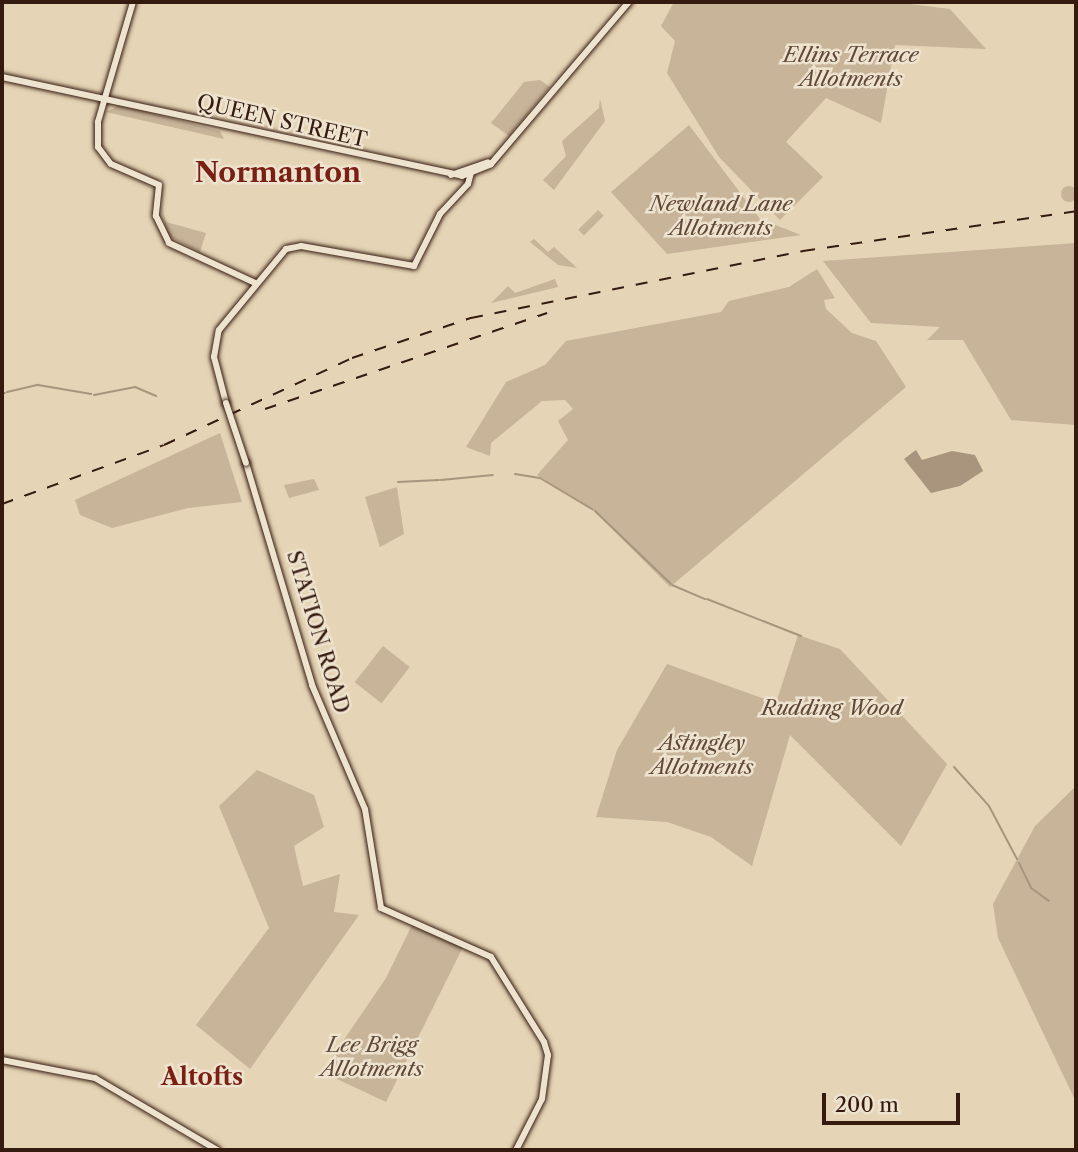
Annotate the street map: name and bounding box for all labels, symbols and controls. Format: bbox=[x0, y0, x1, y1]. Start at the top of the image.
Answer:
park label: Ellins Terrace Allotments bbox=[783, 42, 919, 92]
street label: QUEEN STREET bbox=[195, 89, 369, 153]
district label: Normanton bbox=[195, 155, 361, 189]
park label: Newland Lane Allotments bbox=[650, 191, 792, 241]
street label: STATION ROAD bbox=[281, 548, 355, 716]
park label: Rudding Wood bbox=[762, 695, 902, 721]
park label: Astingley Allotments bbox=[650, 730, 754, 780]
park label: Lee Brigg Allotments bbox=[320, 1032, 424, 1082]
district label: Altofts bbox=[161, 1063, 243, 1091]
scale bar bbox=[826, 1078, 964, 1122]
text: 200 m bbox=[835, 1092, 899, 1117]

